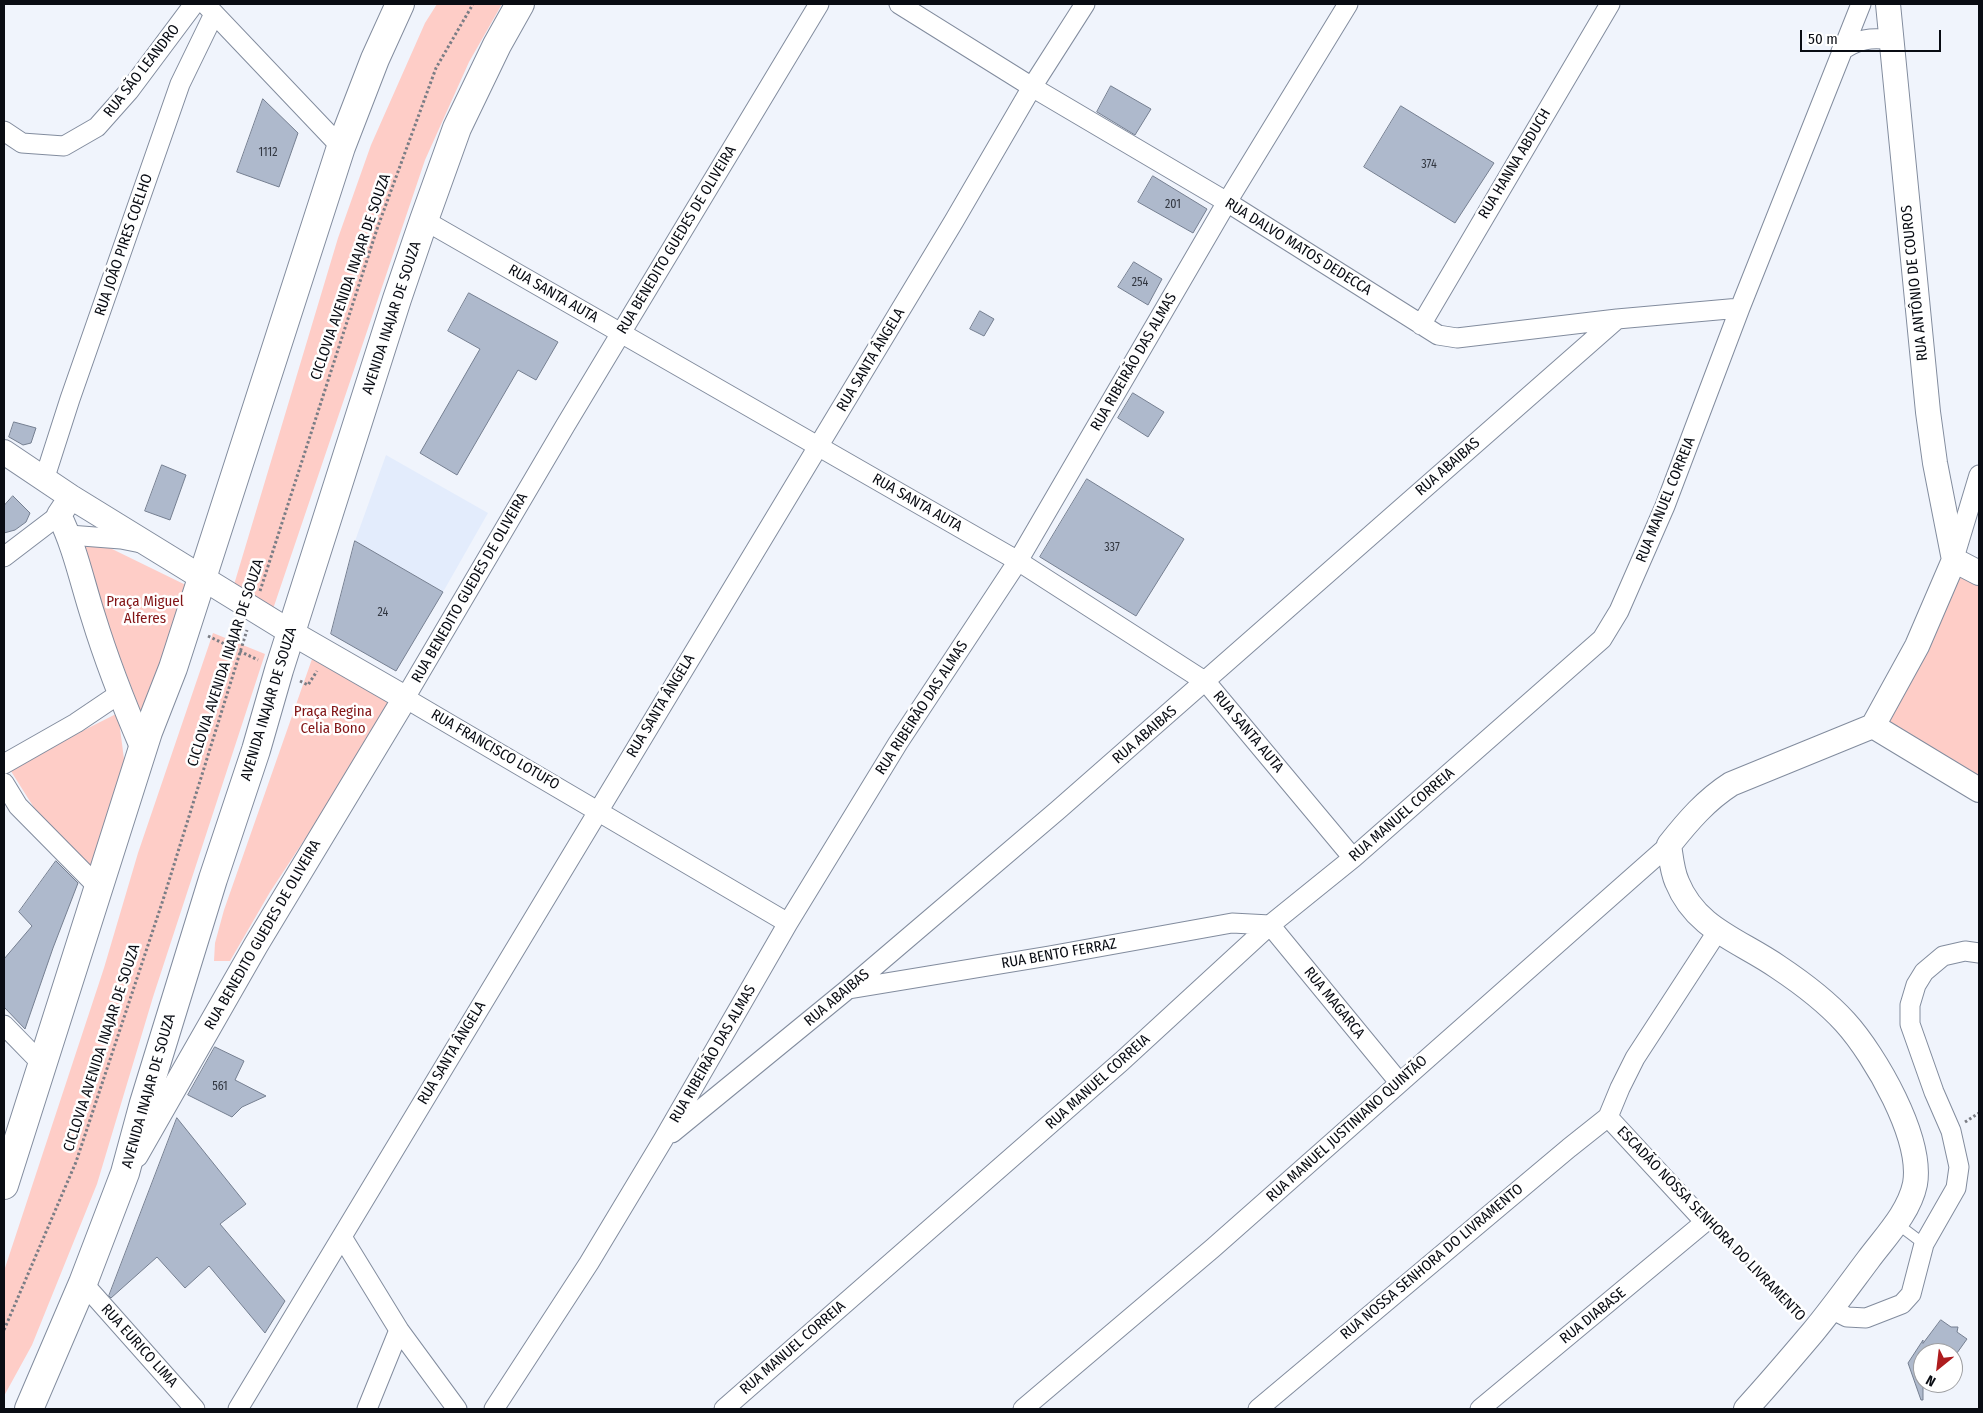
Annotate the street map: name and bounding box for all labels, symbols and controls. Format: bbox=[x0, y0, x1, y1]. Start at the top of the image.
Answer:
scale bar bbox=[1803, 20, 1944, 52]
street label: RUA SÃO LEANDRO bbox=[100, 21, 184, 121]
text: 50 m bbox=[1808, 30, 1838, 48]
street label: RUA HANNA ABDUCH bbox=[1475, 106, 1555, 222]
street label: RUA BENEDITO GUEDES DE OLIVEIRA bbox=[614, 143, 740, 337]
house number: 1112 bbox=[259, 146, 277, 160]
house number: 374 bbox=[1421, 158, 1437, 172]
street label: CICLOVIA AVENIDA INAJAR DE SOUZA bbox=[307, 171, 395, 383]
street label: RUA JOÃO PIRES COELHO bbox=[91, 172, 157, 318]
street label: RUA DALVO MATOS DEDECCA bbox=[1221, 194, 1375, 300]
house number: 201 bbox=[1165, 198, 1181, 212]
street label: RUA ANTÔNIO DE COUROS bbox=[1898, 204, 1932, 362]
street label: AVENIDA INAJAR DE SOUZA bbox=[359, 239, 425, 397]
street label: RUA SANTA AUTA bbox=[505, 261, 601, 327]
house number: 254 bbox=[1132, 276, 1148, 290]
street label: RUA RIBEIRÃO DAS ALMAS bbox=[1087, 290, 1181, 434]
street label: RUA SANTA ÂNGELA bbox=[833, 305, 909, 415]
street label: RUA ABAIBAS bbox=[1412, 434, 1484, 500]
street label: RUA MANUEL CORREIA bbox=[1633, 435, 1699, 565]
street label: RUA SANTA AUTA bbox=[869, 470, 965, 536]
street label: RUA BENEDITO GUEDES DE OLIVEIRA bbox=[408, 490, 532, 686]
house number: 337 bbox=[1104, 541, 1120, 555]
street label: CICLOVIA AVENIDA INAJAR DE SOUZA bbox=[184, 557, 268, 769]
park label: Praça Miguel Alferes bbox=[106, 593, 184, 628]
house number: 24 bbox=[378, 606, 388, 620]
street label: AVENIDA INAJAR DE SOUZA bbox=[237, 625, 301, 783]
street label: RUA RIBEIRÃO DAS ALMAS bbox=[872, 638, 972, 778]
street label: RUA SANTA ÂNGELA bbox=[623, 651, 699, 761]
street label: RUA SANTA AUTA bbox=[1209, 688, 1287, 776]
street label: RUA ABAIBAS bbox=[1109, 702, 1181, 768]
park label: Praça Regina Celia Bono bbox=[294, 703, 372, 738]
street label: RUA FRANCISCO LOTUFO bbox=[427, 706, 563, 794]
street label: RUA MANUEL CORREIA bbox=[1346, 764, 1458, 866]
street label: RUA BENEDITO GUEDES DE OLIVEIRA bbox=[201, 837, 325, 1033]
street label: RUA BENTO FERRAZ bbox=[1000, 935, 1118, 973]
street label: CICLOVIA AVENIDA INAJAR DE SOUZA bbox=[60, 942, 144, 1154]
street label: RUA MAGARCA bbox=[1300, 964, 1368, 1042]
street label: RUA ABAIBAS bbox=[801, 966, 873, 1030]
street label: RUA RIBEIRÃO DAS ALMAS bbox=[666, 982, 760, 1126]
street label: RUA SANTA ÂNGELA bbox=[414, 998, 490, 1108]
street label: AVENIDA INAJAR DE SOUZA bbox=[118, 1012, 180, 1170]
street label: RUA MANUEL CORREIA bbox=[1042, 1031, 1154, 1133]
street label: RUA MANUEL JUSTINIANO QUINTÃO bbox=[1263, 1052, 1431, 1206]
house number: 561 bbox=[212, 1080, 228, 1094]
street label: ESCADÃO NOSSA SENHORA DO LIVRAMENTO bbox=[1613, 1123, 1809, 1325]
street label: RUA NOSSA SENHORA DO LIVRAMENTO bbox=[1337, 1180, 1527, 1344]
street label: RUA DIABASE bbox=[1557, 1284, 1629, 1348]
street label: RUA MANUEL CORREIA bbox=[737, 1297, 849, 1399]
street label: RUA EURICO LIMA bbox=[97, 1301, 181, 1391]
north arrow bbox=[1913, 1343, 1963, 1393]
text: N bbox=[1923, 1371, 1939, 1390]

